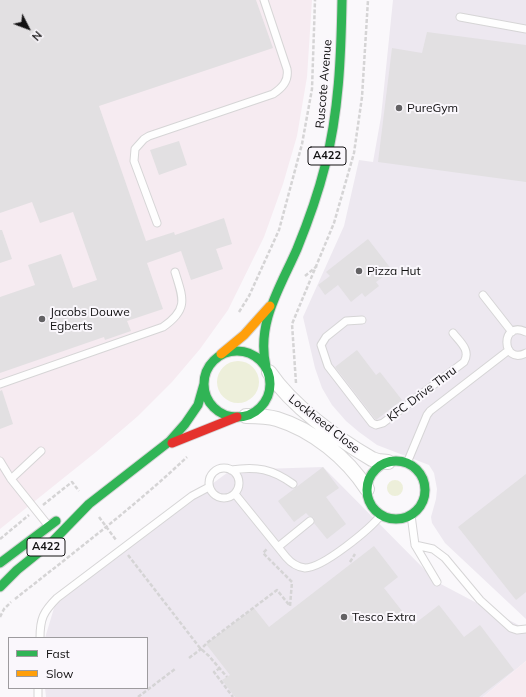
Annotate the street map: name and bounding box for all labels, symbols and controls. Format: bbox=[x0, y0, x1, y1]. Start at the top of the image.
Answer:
north arrow bbox=[8, 8, 48, 48]
text: N bbox=[29, 28, 45, 44]
street label: Ruscote Avenue bbox=[313, 39, 335, 129]
place label: PureGym bbox=[407, 101, 458, 115]
marker: PureGym bbox=[394, 103, 404, 113]
road number: A422 bbox=[308, 147, 346, 165]
place label: Pizza Hut bbox=[367, 264, 421, 278]
marker: Pizza Hut bbox=[354, 266, 364, 276]
place label: Jacobs Douwe Egberts bbox=[50, 305, 130, 333]
marker: Jacobs Douwe Egberts bbox=[37, 314, 47, 324]
street label: KFC Drive Thru bbox=[384, 363, 460, 425]
street label: Lockheed Close bbox=[286, 392, 362, 456]
road number: A422 bbox=[27, 538, 65, 556]
place label: Tesco Extra bbox=[352, 610, 416, 624]
marker: Tesco Extra bbox=[339, 612, 349, 622]
legend bbox=[8, 637, 148, 689]
text: Fast bbox=[46, 646, 70, 661]
text: Slow bbox=[46, 666, 74, 681]

